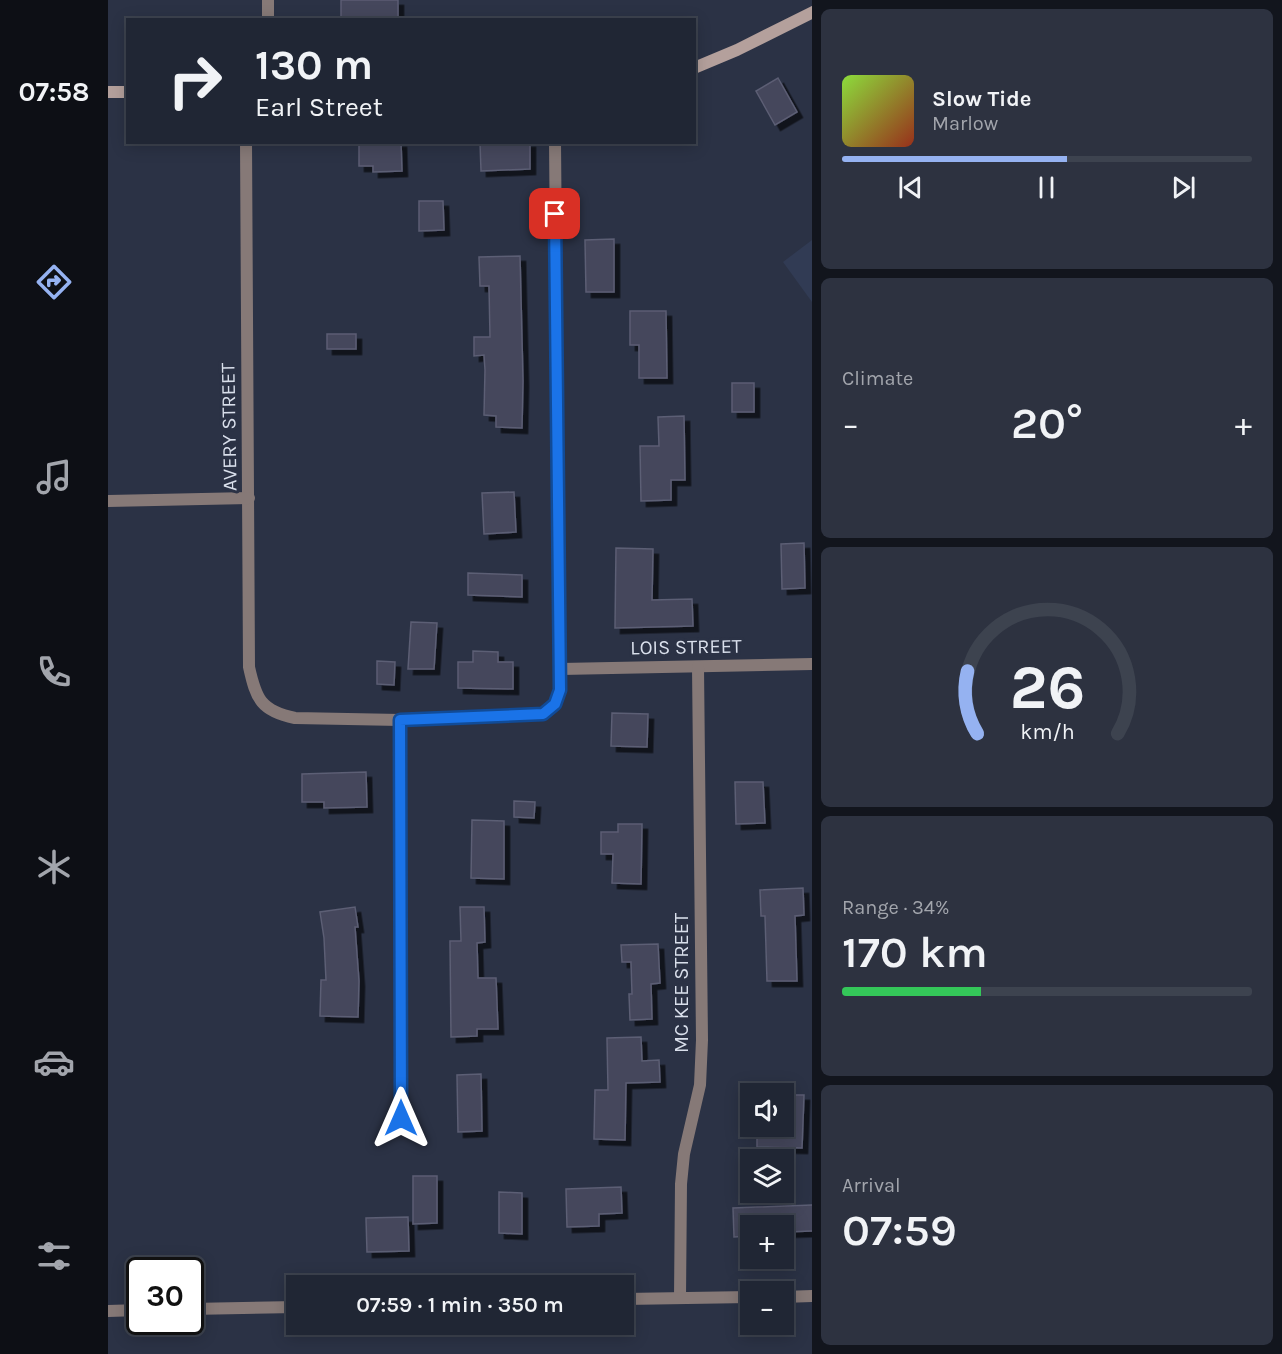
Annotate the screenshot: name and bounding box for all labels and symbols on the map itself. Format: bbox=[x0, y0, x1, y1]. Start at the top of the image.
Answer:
pin bbox=[529, 188, 580, 239]
street label: AVERY STREET bbox=[216, 363, 242, 491]
street label: LOIS STREET bbox=[630, 635, 742, 659]
street label: MC KEE STREET bbox=[670, 913, 693, 1053]
position arrow bbox=[369, 1086, 433, 1150]
speed limit sign: 30 bbox=[126, 1257, 204, 1335]

